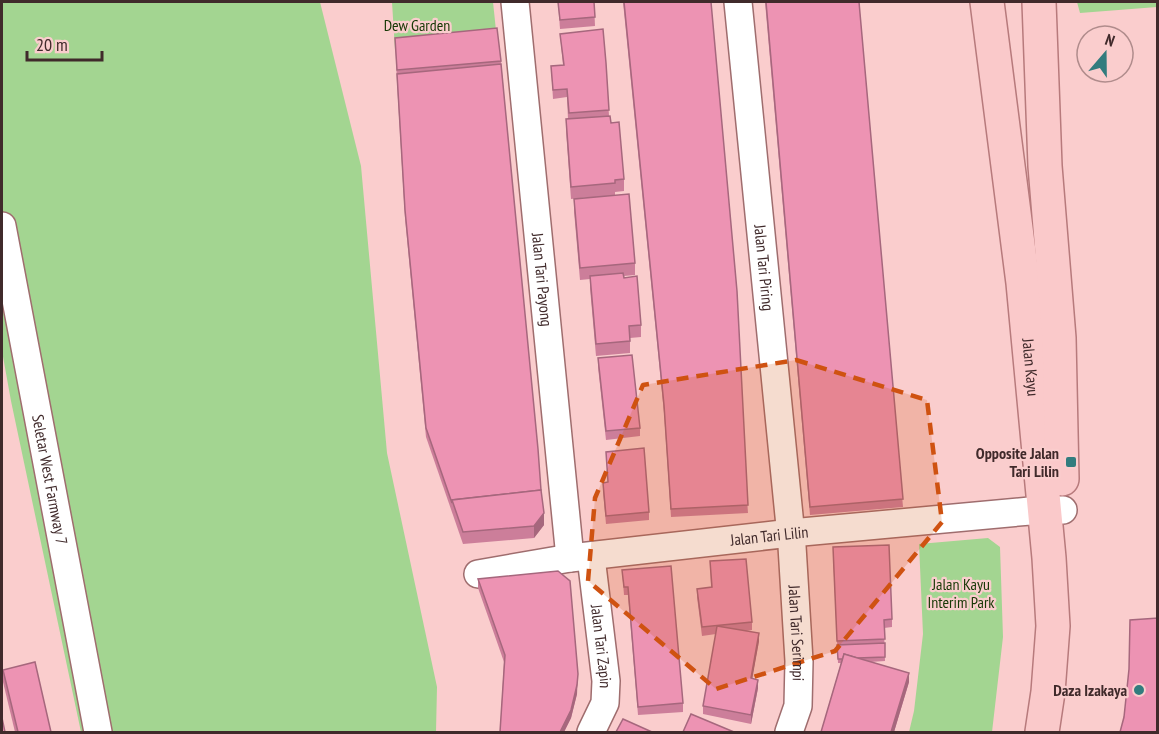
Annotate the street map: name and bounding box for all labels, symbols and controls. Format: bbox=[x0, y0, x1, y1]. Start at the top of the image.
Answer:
park label: Dew Garden bbox=[384, 15, 450, 35]
scale bar bbox=[27, 24, 102, 62]
north arrow bbox=[1075, 24, 1135, 84]
text: N bbox=[1103, 29, 1118, 51]
text: 20 m bbox=[36, 33, 68, 56]
street label: Jalan Tari Piring bbox=[750, 223, 779, 312]
street label: Jalan Tari Payong bbox=[528, 231, 557, 327]
street label: Jalan Kayu bbox=[1018, 337, 1044, 397]
street label: Seletar West Farmway 7 bbox=[28, 413, 72, 546]
place label: Opposite Jalan Tari Lilin bbox=[976, 443, 1059, 481]
marker: Opposite Jalan Tari Lilin bbox=[1064, 455, 1078, 469]
street label: Jalan Tari Lilin bbox=[728, 521, 809, 550]
park label: Jalan Kayu Interim Park bbox=[927, 574, 995, 612]
street label: Jalan Tari Serimpi bbox=[784, 584, 809, 681]
street label: Jalan Tari Zapin bbox=[587, 602, 616, 689]
place label: Daza Izakaya bbox=[1053, 680, 1127, 700]
marker: Daza Izakaya bbox=[1132, 683, 1146, 697]

